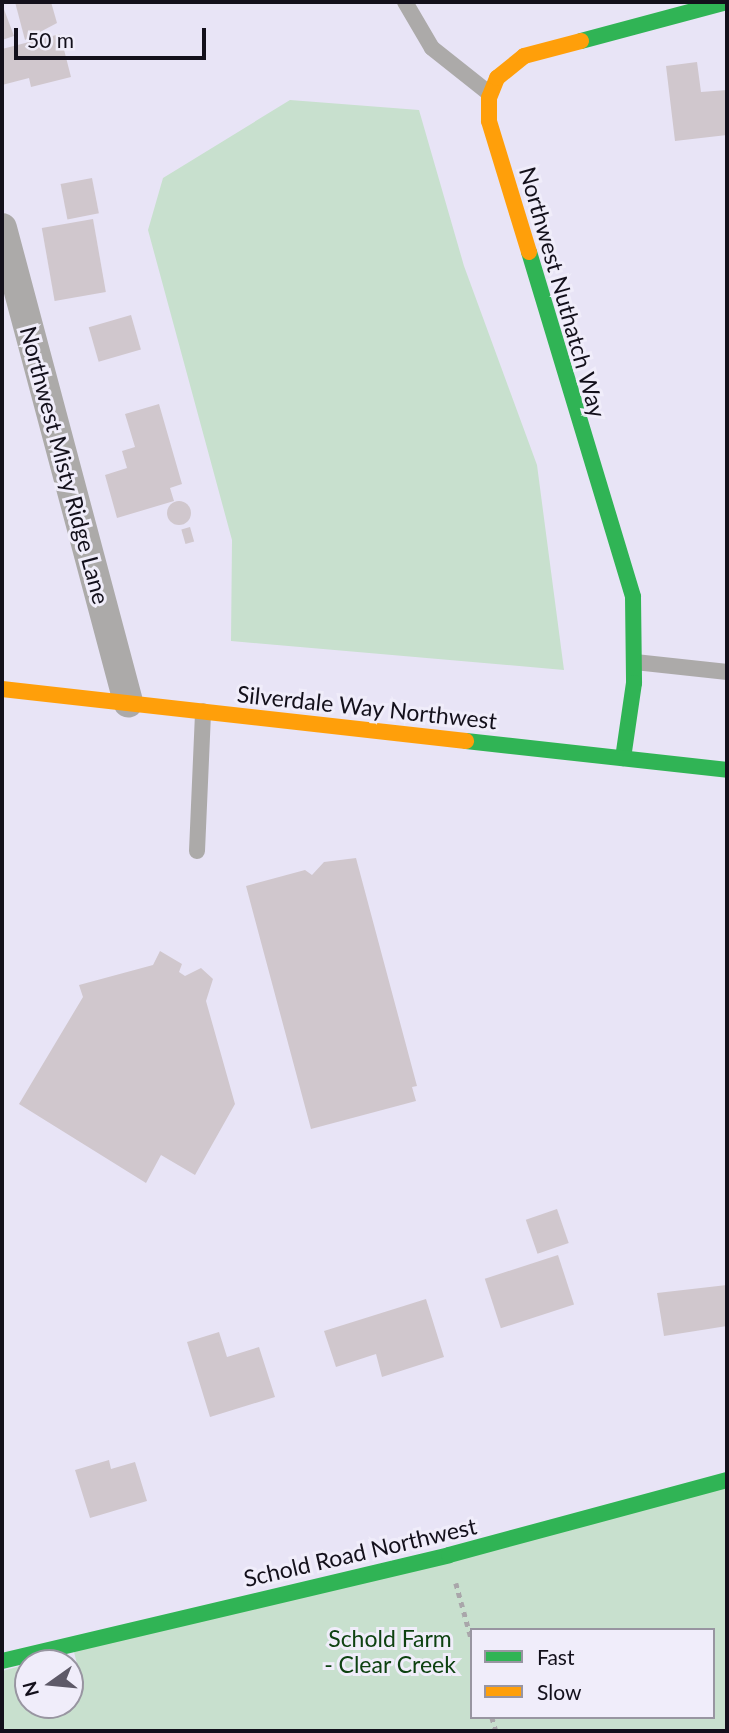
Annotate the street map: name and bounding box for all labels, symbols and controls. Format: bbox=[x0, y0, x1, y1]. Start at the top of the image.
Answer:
scale bar bbox=[18, 14, 210, 58]
text: 50 m bbox=[27, 27, 74, 52]
street label: Northwest Nuthatch Way bbox=[514, 163, 612, 421]
street label: Northwest Misty Ridge Lane bbox=[15, 323, 115, 607]
street label: Silverdale Way Northwest bbox=[235, 680, 499, 734]
street label: Schold Road Northwest bbox=[241, 1512, 479, 1592]
park label: Schold Farm - Clear Creek bbox=[324, 1624, 456, 1678]
legend bbox=[470, 1628, 715, 1719]
text: Fast bbox=[537, 1644, 574, 1669]
north arrow bbox=[14, 1649, 84, 1719]
text: N bbox=[17, 1679, 43, 1699]
text: Slow bbox=[537, 1679, 581, 1704]

